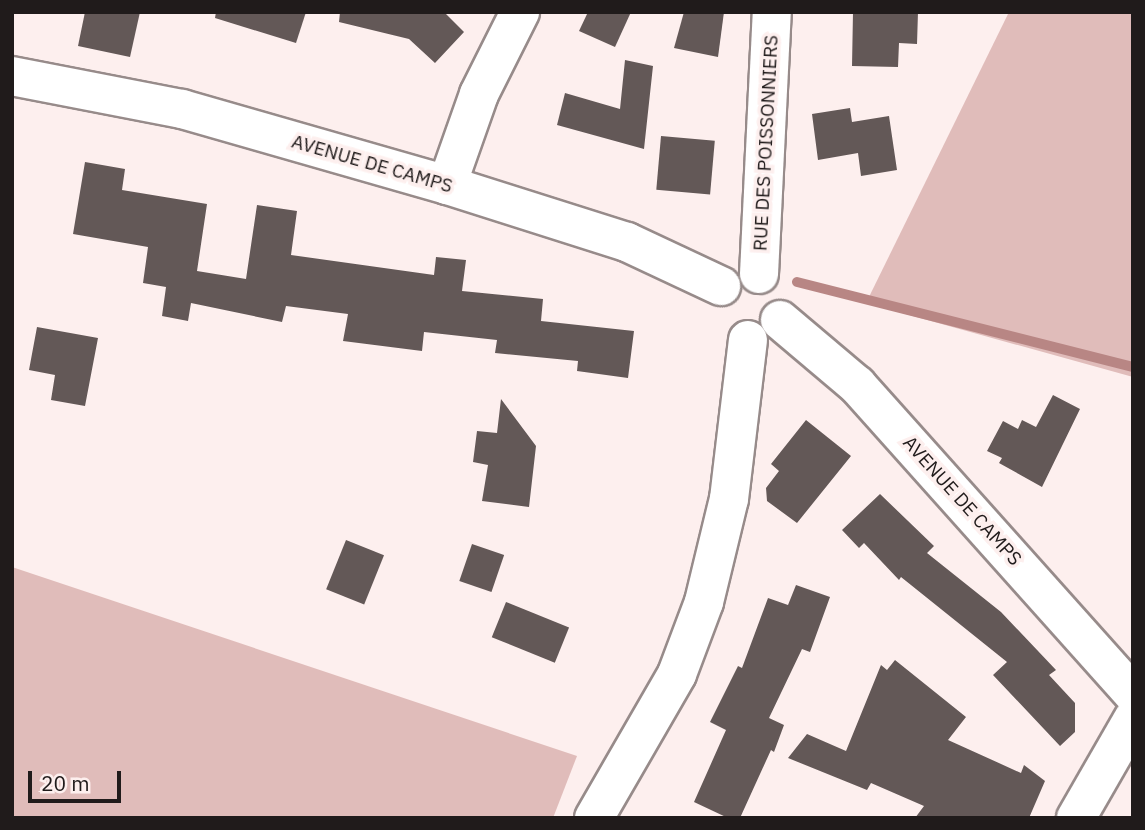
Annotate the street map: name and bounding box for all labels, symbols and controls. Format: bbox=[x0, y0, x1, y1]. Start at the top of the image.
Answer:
street label: RUE DES POISSONNIERS bbox=[749, 34, 783, 252]
street label: AVENUE DE CAMPS bbox=[289, 130, 455, 198]
street label: AVENUE DE CAMPS bbox=[898, 432, 1026, 570]
scale bar bbox=[32, 756, 124, 800]
text: 20 m bbox=[41, 769, 90, 797]

